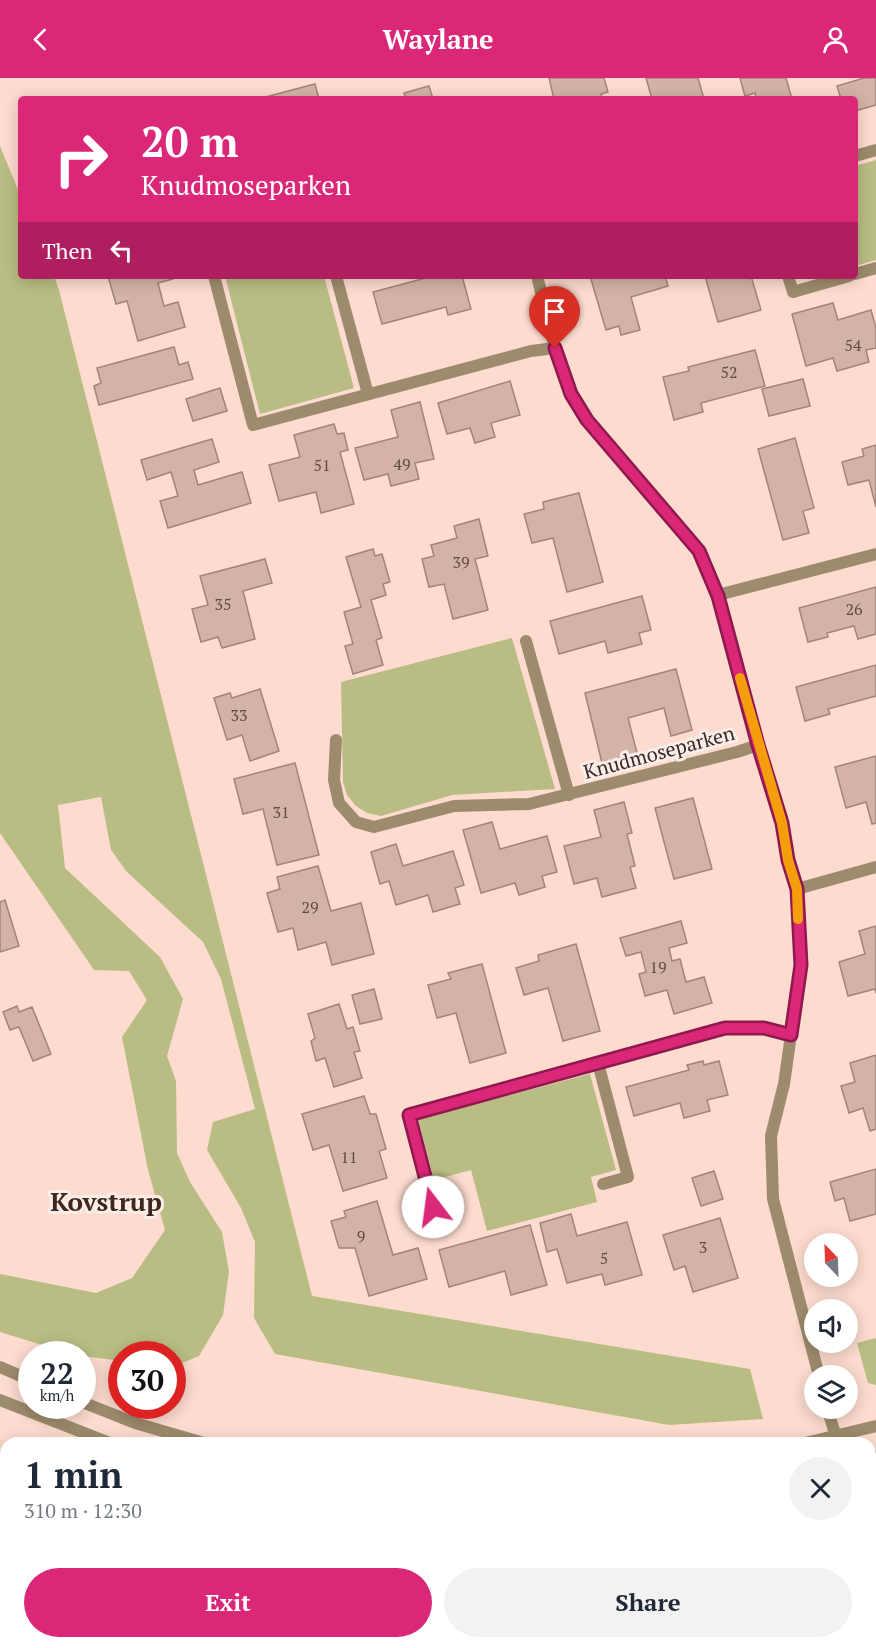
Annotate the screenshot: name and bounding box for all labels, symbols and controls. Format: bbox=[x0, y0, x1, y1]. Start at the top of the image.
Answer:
text: Waylane bbox=[382, 21, 494, 57]
icon: back bbox=[24, 23, 57, 56]
icon: person bbox=[819, 23, 852, 56]
text: 20 m bbox=[141, 113, 239, 169]
icon: right bbox=[42, 120, 120, 198]
text: Knudmoseparken bbox=[141, 167, 351, 203]
icon: left bbox=[105, 234, 138, 267]
text: Then bbox=[42, 236, 93, 265]
pin bbox=[529, 286, 580, 348]
icon: arrive bbox=[538, 295, 571, 328]
house number: 54 bbox=[844, 334, 862, 356]
house number: 52 bbox=[720, 361, 738, 383]
house number: 49 bbox=[393, 453, 411, 475]
house number: 51 bbox=[313, 454, 331, 476]
house number: 39 bbox=[452, 551, 470, 573]
house number: 35 bbox=[214, 593, 232, 615]
house number: 26 bbox=[845, 598, 863, 620]
house number: 33 bbox=[230, 704, 248, 726]
street label: Knudmoseparken bbox=[580, 719, 738, 785]
house number: 31 bbox=[272, 801, 290, 823]
house number: 29 bbox=[301, 896, 319, 918]
house number: 19 bbox=[649, 956, 667, 978]
house number: 11 bbox=[340, 1146, 358, 1168]
position arrow bbox=[401, 1175, 465, 1239]
district label: Kovstrup bbox=[50, 1184, 162, 1218]
house number: 9 bbox=[357, 1225, 365, 1247]
north arrow bbox=[804, 1233, 858, 1287]
map controls bbox=[804, 1233, 858, 1419]
house number: 3 bbox=[699, 1236, 707, 1258]
house number: 5 bbox=[600, 1247, 608, 1269]
button: sound bbox=[804, 1299, 858, 1353]
speed limit sign: 30 bbox=[108, 1341, 186, 1419]
text: 22 bbox=[40, 1353, 74, 1393]
button: layers bbox=[804, 1365, 858, 1419]
text: km/h bbox=[40, 1385, 74, 1405]
text: 1 min bbox=[24, 1451, 122, 1498]
button: close bbox=[789, 1457, 852, 1520]
text: 310 m · 12:30 bbox=[24, 1497, 142, 1524]
button: Exit bbox=[24, 1568, 432, 1637]
button: Share bbox=[444, 1568, 852, 1637]

